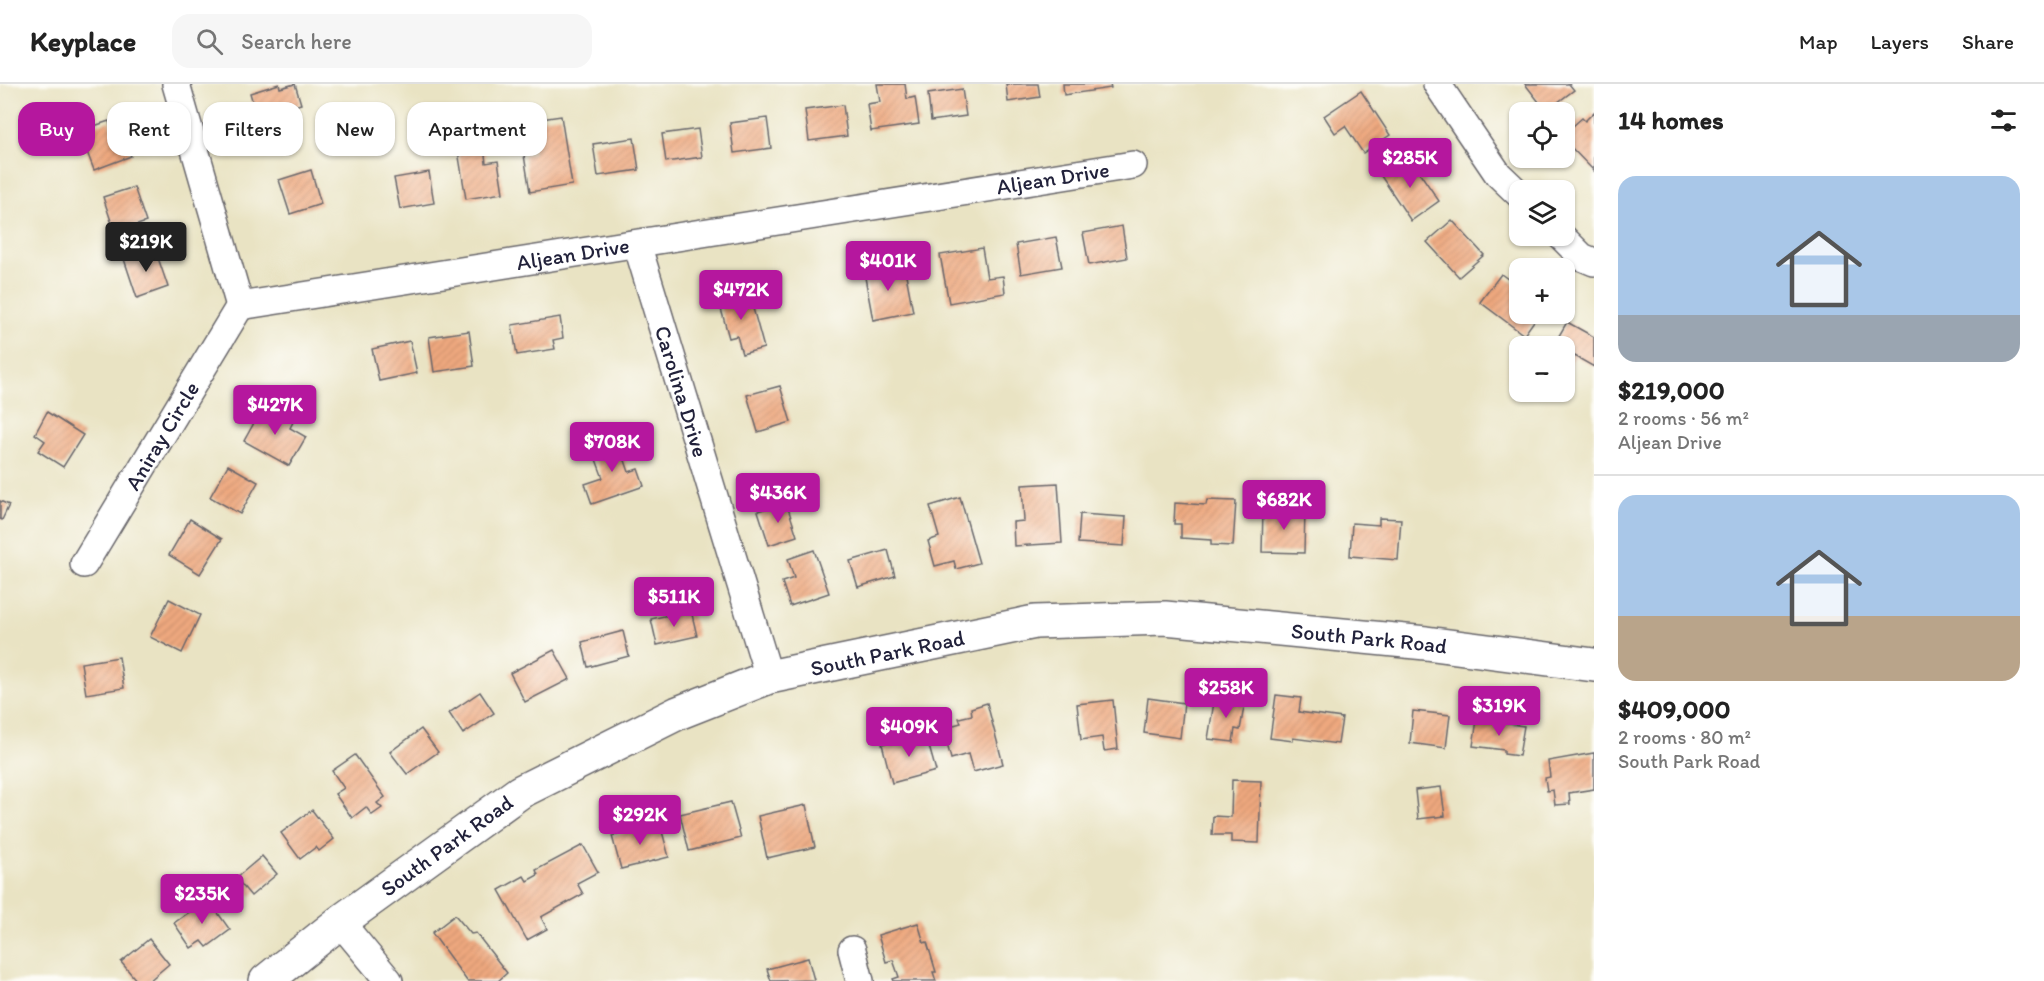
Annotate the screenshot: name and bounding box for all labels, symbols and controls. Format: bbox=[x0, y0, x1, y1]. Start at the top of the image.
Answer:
search box bbox=[172, 14, 592, 68]
text: Keyplace bbox=[30, 24, 136, 58]
icon: search bbox=[193, 25, 226, 58]
text: Search here bbox=[241, 28, 352, 55]
text: Map bbox=[1799, 29, 1838, 54]
text: Layers bbox=[1871, 29, 1929, 54]
text: Share bbox=[1962, 29, 2014, 54]
chip: Buy bbox=[18, 102, 95, 156]
chip: Rent bbox=[107, 102, 191, 156]
chip: Filters bbox=[203, 102, 303, 156]
chip: New bbox=[315, 102, 395, 156]
chip: Apartment bbox=[407, 102, 547, 156]
map controls bbox=[1509, 102, 1575, 402]
button: locate bbox=[1509, 102, 1575, 168]
text: 14 homes bbox=[1618, 104, 1724, 136]
icon: filters bbox=[1987, 104, 2020, 137]
pin: $285K bbox=[1368, 138, 1452, 189]
text: $285K bbox=[1383, 145, 1437, 169]
street label: Aljean Drive bbox=[994, 155, 1111, 200]
button: layers bbox=[1509, 180, 1575, 246]
icon: home bbox=[1765, 215, 1873, 323]
pin: $219K bbox=[104, 222, 188, 273]
text: $219K bbox=[119, 229, 173, 253]
street label: Aljean Drive bbox=[514, 231, 631, 276]
pin: $401K bbox=[846, 241, 930, 292]
text: $401K bbox=[860, 248, 916, 272]
button: + bbox=[1509, 258, 1575, 324]
pin: $472K bbox=[699, 270, 783, 321]
text: $472K bbox=[713, 277, 769, 301]
street label: Carolina Drive bbox=[649, 322, 715, 460]
button: − bbox=[1509, 336, 1575, 402]
text: $219,000 bbox=[1618, 374, 1725, 406]
street label: Aniray Circle bbox=[119, 377, 205, 495]
pin: $427K bbox=[233, 385, 317, 436]
text: $427K bbox=[247, 392, 303, 416]
text: 2 rooms · 56 m² bbox=[1618, 406, 1749, 430]
pin: $708K bbox=[570, 422, 654, 473]
text: $708K bbox=[584, 429, 640, 453]
text: Aljean Drive bbox=[1618, 430, 1722, 454]
pin: $436K bbox=[736, 473, 820, 524]
text: $436K bbox=[750, 480, 806, 504]
pin: $682K bbox=[1242, 480, 1326, 531]
text: $682K bbox=[1257, 487, 1311, 511]
icon: home bbox=[1765, 534, 1873, 642]
pin: $511K bbox=[632, 577, 716, 628]
text: $511K bbox=[648, 584, 700, 608]
street label: South Park Road bbox=[1290, 617, 1449, 659]
street label: South Park Road bbox=[808, 623, 967, 682]
pin: $258K bbox=[1184, 668, 1268, 719]
text: $258K bbox=[1199, 675, 1253, 699]
pin: $319K bbox=[1457, 686, 1541, 737]
text: $319K bbox=[1472, 693, 1526, 717]
text: $409,000 bbox=[1618, 693, 1731, 725]
pin: $409K bbox=[867, 707, 951, 758]
text: $409K bbox=[880, 714, 938, 738]
text: 2 rooms · 80 m² bbox=[1618, 725, 1751, 749]
text: South Park Road bbox=[1618, 749, 1760, 773]
street label: South Park Road bbox=[375, 788, 518, 902]
pin: $292K bbox=[598, 795, 682, 846]
text: $292K bbox=[613, 802, 667, 826]
pin: $235K bbox=[160, 874, 244, 925]
text: $235K bbox=[175, 881, 229, 905]

